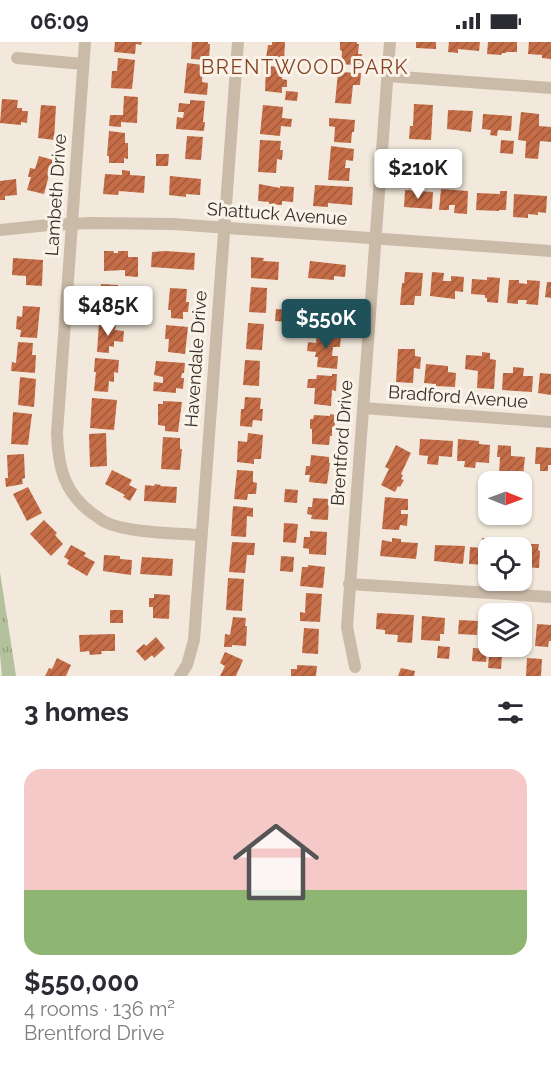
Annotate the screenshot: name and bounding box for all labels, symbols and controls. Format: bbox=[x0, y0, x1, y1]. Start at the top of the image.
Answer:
text: 06:09 bbox=[30, 8, 89, 34]
district label: BRENTWOOD PARK bbox=[201, 55, 409, 79]
street label: Lambeth Drive bbox=[41, 133, 70, 257]
pin: $210K bbox=[376, 149, 460, 200]
text: $210K bbox=[388, 156, 448, 180]
street label: Shattuck Avenue bbox=[206, 198, 348, 229]
pin: $485K bbox=[66, 286, 150, 337]
street label: Havendale Drive bbox=[180, 289, 211, 428]
text: $485K bbox=[78, 293, 138, 317]
pin: $550K bbox=[284, 299, 368, 350]
text: $550K bbox=[296, 306, 356, 330]
street label: Brentford Drive bbox=[327, 379, 356, 507]
street label: Bradford Avenue bbox=[387, 381, 529, 412]
north arrow bbox=[478, 471, 532, 525]
map controls bbox=[478, 471, 532, 657]
button: locate bbox=[478, 537, 532, 591]
button: layers bbox=[478, 603, 532, 657]
icon: filters bbox=[494, 696, 527, 729]
text: 3 homes bbox=[24, 697, 129, 727]
icon: home bbox=[222, 808, 330, 916]
text: $550,000 bbox=[24, 967, 139, 997]
text: 4 rooms · 136 m² bbox=[24, 997, 175, 1021]
text: Brentford Drive bbox=[24, 1021, 164, 1045]

